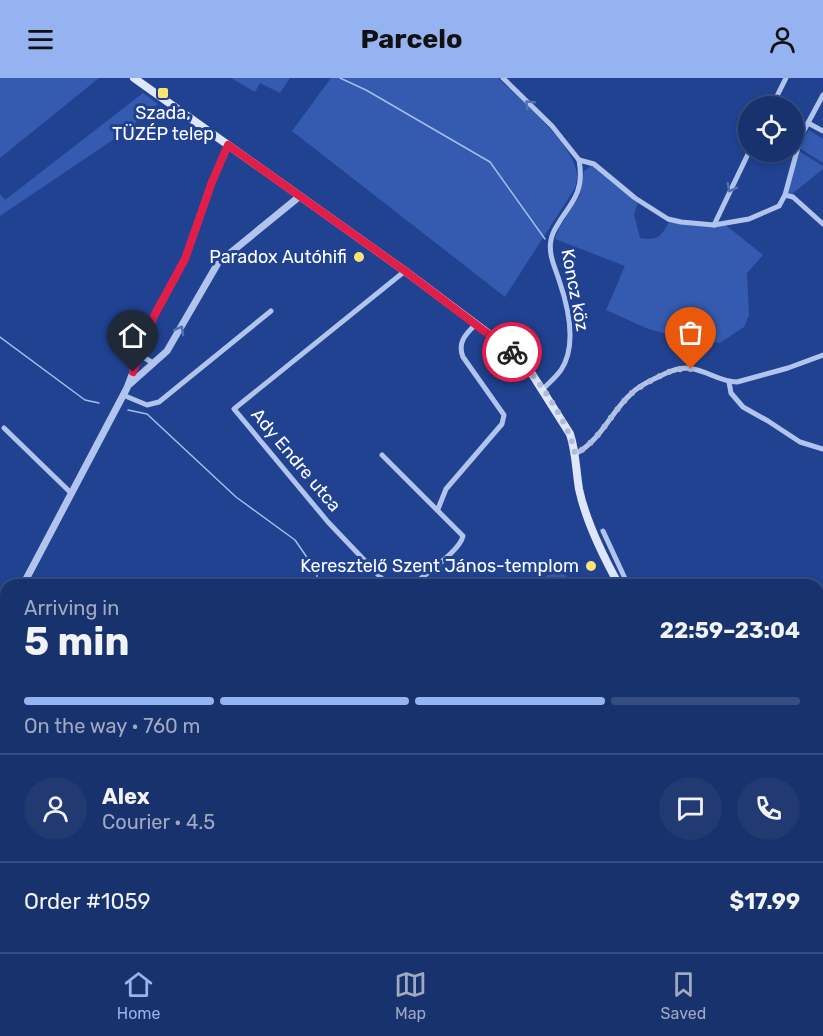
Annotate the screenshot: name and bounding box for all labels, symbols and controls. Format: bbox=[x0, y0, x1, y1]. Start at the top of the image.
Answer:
icon: menu bbox=[24, 23, 57, 56]
text: Parcelo bbox=[360, 23, 463, 55]
icon: person bbox=[766, 23, 799, 56]
marker: Szada, TÜZÉP telep bbox=[156, 86, 170, 100]
map controls bbox=[738, 96, 804, 162]
button: locate bbox=[738, 96, 804, 162]
one-way arrow bbox=[526, 100, 536, 111]
place label: Szada, TÜZÉP telep bbox=[112, 102, 214, 145]
one-way arrow bbox=[727, 181, 738, 192]
place label: Paradox Autóhifi bbox=[209, 246, 347, 268]
street label: Koncz köz bbox=[556, 247, 594, 333]
marker: Paradox Autóhifi bbox=[352, 250, 366, 264]
pin bbox=[665, 307, 716, 369]
pin bbox=[107, 310, 158, 372]
icon: bag bbox=[674, 316, 707, 349]
icon: home bbox=[116, 319, 149, 352]
courier bbox=[482, 322, 542, 382]
one-way arrow bbox=[173, 326, 184, 336]
icon: bike bbox=[496, 336, 529, 369]
street label: Ady Endre utca bbox=[246, 404, 346, 516]
place label: Keresztelő Szent János-templom bbox=[300, 555, 579, 577]
marker: Keresztelő Szent János-templom bbox=[584, 559, 598, 573]
text: Arriving in bbox=[24, 596, 119, 620]
text: 22:59–23:04 bbox=[660, 617, 800, 644]
text: 5 min bbox=[24, 619, 129, 665]
text: On the way · 760 m bbox=[24, 714, 200, 738]
button: person bbox=[24, 777, 87, 840]
button: chat bbox=[659, 777, 722, 840]
button: phone bbox=[737, 777, 800, 840]
text: Alex bbox=[102, 783, 150, 810]
text: Courier · 4.5 bbox=[102, 810, 215, 834]
text: Order #1059 bbox=[24, 888, 151, 915]
text: $17.99 bbox=[729, 888, 800, 915]
tab: Home bbox=[117, 968, 161, 1023]
tab: Map bbox=[394, 968, 427, 1023]
tab: Saved bbox=[661, 968, 706, 1023]

